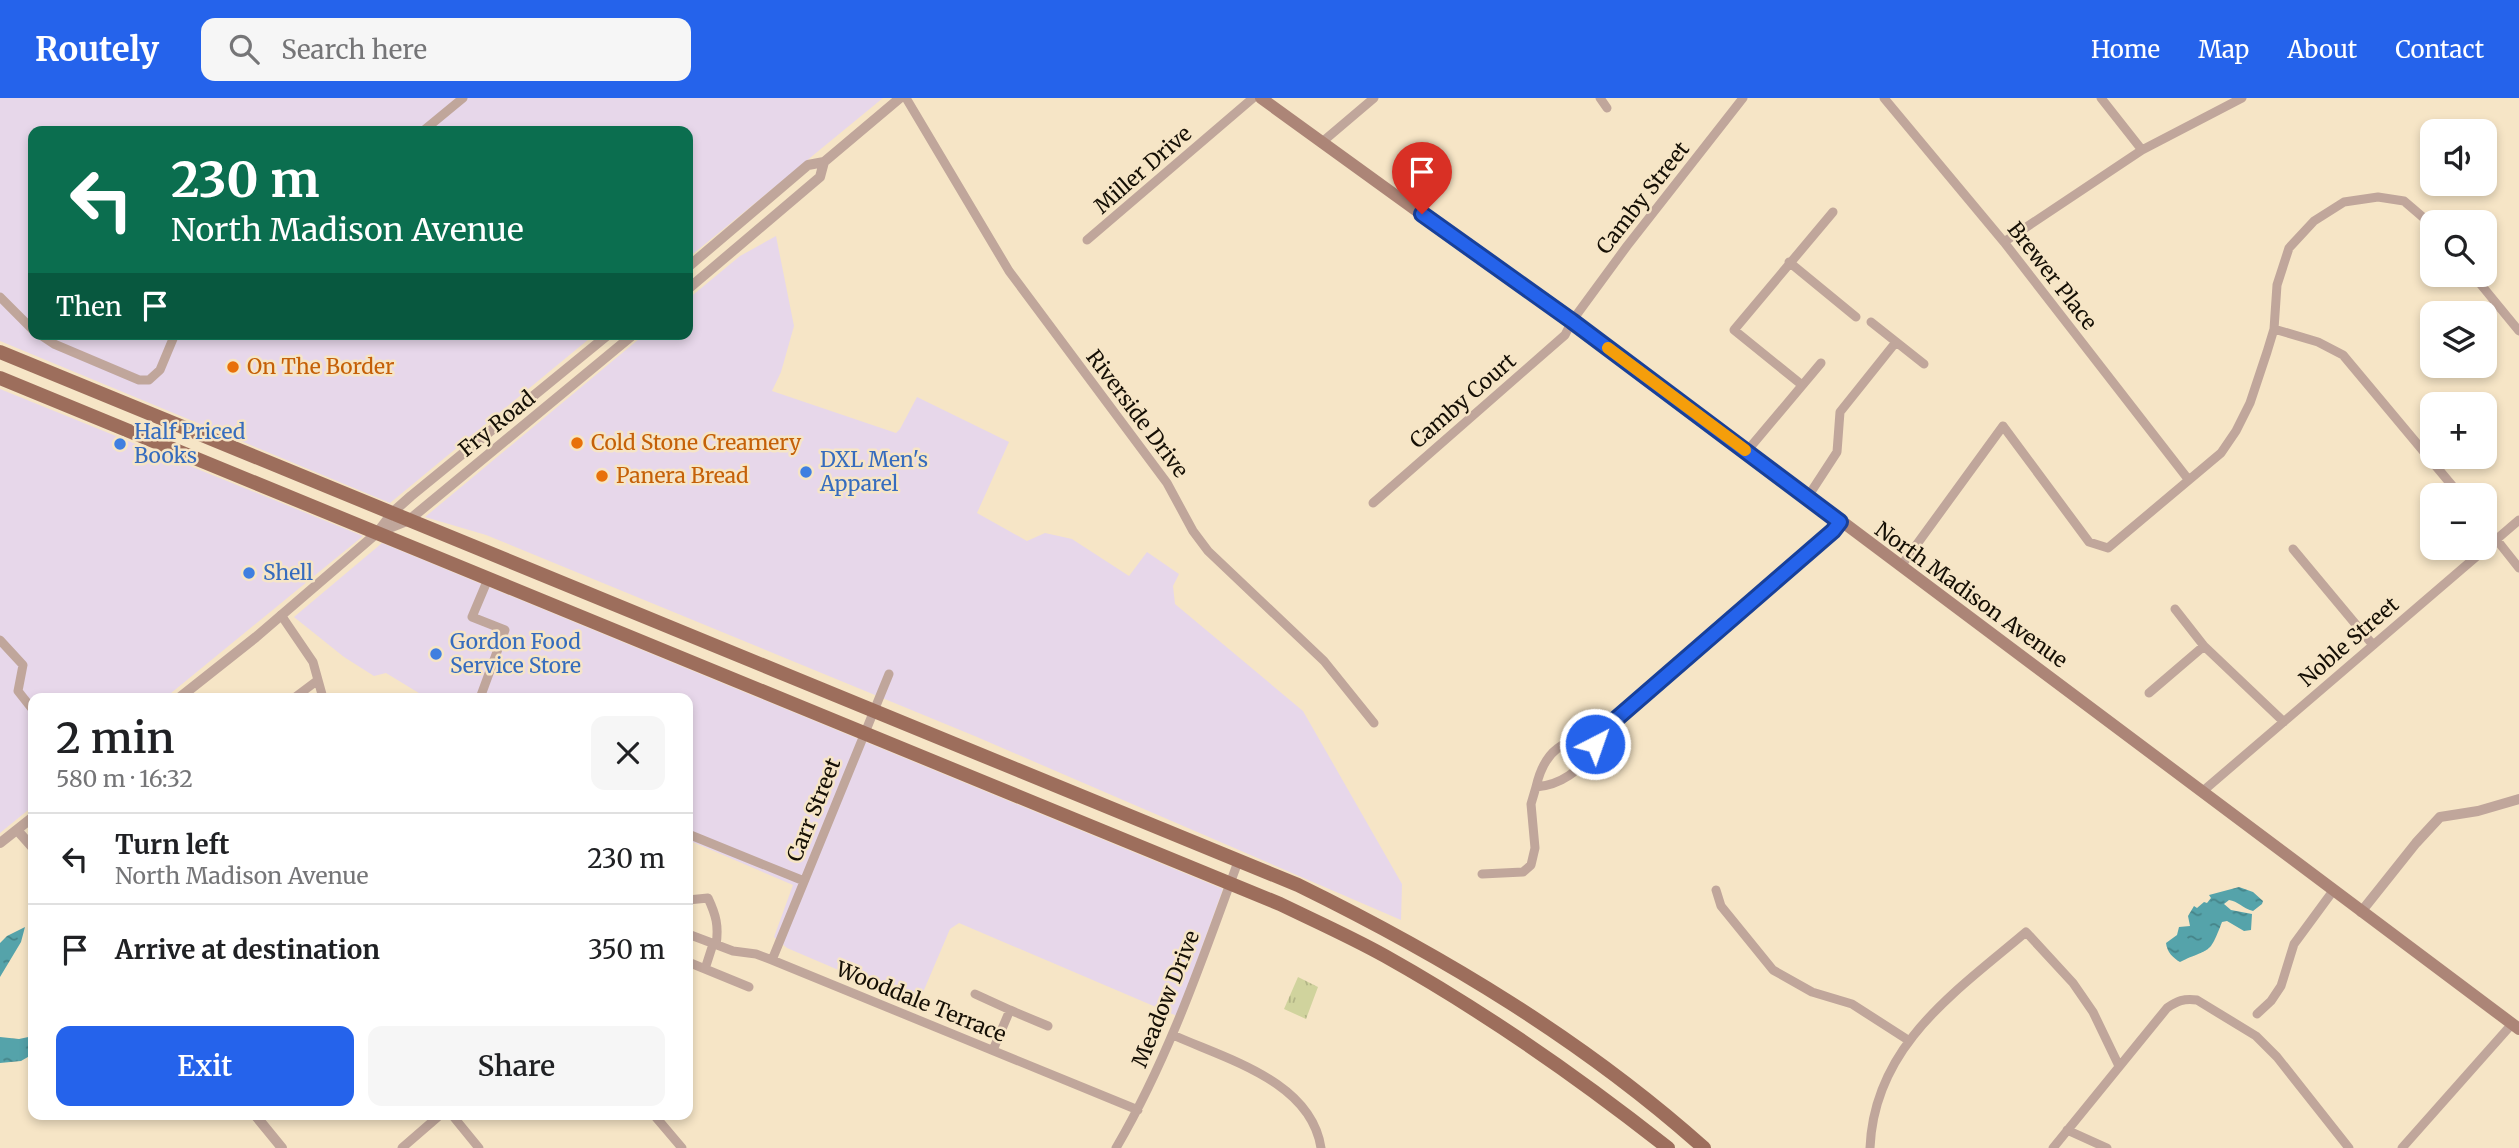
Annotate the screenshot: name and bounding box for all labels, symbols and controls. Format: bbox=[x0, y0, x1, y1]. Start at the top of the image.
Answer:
search box bbox=[201, 18, 691, 81]
text: Routely bbox=[35, 29, 159, 70]
icon: search bbox=[225, 30, 263, 68]
text: Search here bbox=[281, 33, 427, 66]
text: Home bbox=[2091, 34, 2160, 65]
text: Map bbox=[2198, 34, 2249, 65]
text: About bbox=[2287, 34, 2357, 65]
text: Contact bbox=[2395, 34, 2484, 65]
map controls bbox=[2420, 119, 2497, 560]
button: sound bbox=[2420, 119, 2497, 196]
street label: Miller Drive bbox=[1088, 120, 1197, 219]
street label: Camby Street bbox=[1590, 136, 1695, 259]
pin bbox=[1392, 142, 1452, 214]
text: 230 m bbox=[171, 149, 319, 210]
icon: arrive bbox=[1403, 153, 1441, 191]
icon: left bbox=[56, 154, 147, 245]
text: North Madison Avenue bbox=[171, 210, 524, 250]
button: search bbox=[2420, 210, 2497, 287]
street label: Brewer Place bbox=[2002, 216, 2103, 335]
icon: arrive bbox=[136, 287, 174, 325]
text: Then bbox=[56, 290, 122, 323]
button: layers bbox=[2420, 301, 2497, 378]
street label: Riverside Drive bbox=[1081, 344, 1194, 483]
street label: Camby Court bbox=[1404, 347, 1521, 454]
place label: On The Border bbox=[247, 353, 394, 380]
marker: On The Border bbox=[225, 359, 241, 375]
street label: Fry Road bbox=[453, 385, 541, 462]
button: + bbox=[2420, 392, 2497, 469]
place label: Half Priced Books bbox=[134, 418, 246, 469]
place label: Cold Stone Creamery bbox=[591, 429, 802, 456]
marker: Cold Stone Creamery bbox=[569, 435, 585, 451]
marker: Half Priced Books bbox=[112, 436, 128, 452]
place label: DXL Men's Apparel bbox=[819, 446, 928, 497]
place label: Panera Bread bbox=[616, 462, 749, 489]
marker: DXL Men's Apparel bbox=[798, 464, 814, 480]
marker: Panera Bread bbox=[594, 468, 610, 484]
button: − bbox=[2420, 483, 2497, 560]
street label: North Madison Avenue bbox=[1870, 516, 2073, 674]
place label: Shell bbox=[263, 559, 314, 586]
marker: Shell bbox=[241, 565, 257, 581]
street label: Noble Street bbox=[2293, 591, 2404, 692]
place label: Gordon Food Service Store bbox=[450, 628, 581, 679]
marker: Gordon Food Service Store bbox=[428, 646, 444, 662]
position arrow bbox=[1558, 707, 1632, 781]
text: 2 min bbox=[56, 712, 175, 764]
button: close bbox=[591, 716, 665, 790]
street label: Carr Street bbox=[781, 754, 846, 865]
text: 580 m · 16:32 bbox=[56, 764, 193, 793]
text: Turn left bbox=[115, 828, 229, 861]
icon: left bbox=[56, 840, 94, 878]
text: 230 m bbox=[587, 842, 665, 875]
text: North Madison Avenue bbox=[115, 861, 369, 890]
street label: Meadow Drive bbox=[1126, 926, 1205, 1071]
icon: arrive bbox=[56, 931, 94, 969]
text: Arrive at destination bbox=[115, 933, 380, 966]
text: 350 m bbox=[588, 933, 665, 966]
street label: Wooddale Terrace bbox=[831, 955, 1010, 1048]
button: Exit bbox=[56, 1026, 354, 1106]
button: Share bbox=[368, 1026, 665, 1106]

